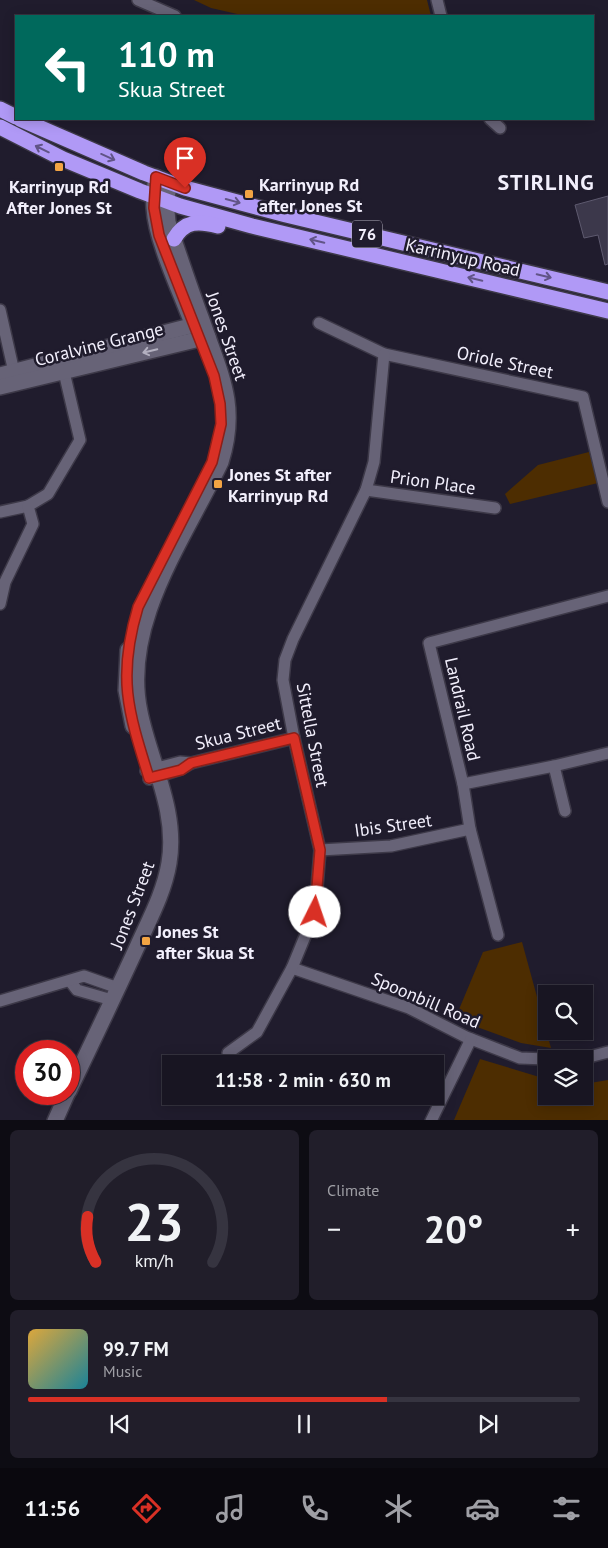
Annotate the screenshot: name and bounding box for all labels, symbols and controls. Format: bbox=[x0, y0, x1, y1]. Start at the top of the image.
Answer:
text: 110 m bbox=[118, 31, 215, 77]
icon: left bbox=[35, 35, 100, 100]
text: Skua Street bbox=[118, 75, 225, 103]
pin bbox=[164, 137, 206, 188]
one-way arrow bbox=[35, 143, 50, 153]
icon: arrive bbox=[171, 144, 199, 172]
one-way arrow bbox=[100, 153, 115, 163]
marker: Karrinyup Rd After Jones St bbox=[53, 161, 65, 173]
district label: STIRLING bbox=[497, 168, 595, 196]
place label: Karrinyup Rd after Jones St bbox=[259, 173, 363, 217]
place label: Karrinyup Rd After Jones St bbox=[6, 175, 112, 219]
marker: Karrinyup Rd after Jones St bbox=[243, 188, 255, 200]
one-way arrow bbox=[225, 196, 241, 206]
road number: 76 bbox=[352, 220, 382, 248]
street label: Karrinyup Road bbox=[403, 233, 523, 281]
one-way arrow bbox=[310, 236, 326, 246]
one-way arrow bbox=[536, 272, 552, 281]
one-way arrow bbox=[468, 274, 484, 283]
street label: Jones Street bbox=[201, 288, 253, 383]
street label: Coralvine Grange bbox=[32, 317, 166, 371]
street label: Oriole Street bbox=[455, 341, 555, 383]
one-way arrow bbox=[143, 347, 159, 356]
place label: Jones St after Karrinyup Rd bbox=[227, 463, 332, 507]
street label: Prion Place bbox=[389, 465, 477, 499]
marker: Jones St after Karrinyup Rd bbox=[212, 478, 224, 490]
street label: Landrail Road bbox=[440, 655, 486, 763]
street label: Sittella Street bbox=[292, 681, 334, 789]
street label: Skua Street bbox=[193, 711, 283, 755]
street label: Ibis Street bbox=[353, 808, 433, 842]
street label: Jones Street bbox=[104, 858, 159, 953]
position arrow bbox=[288, 885, 340, 937]
place label: Jones St after Skua St bbox=[155, 920, 255, 964]
marker: Jones St after Skua St bbox=[140, 935, 152, 947]
street label: Spoonbill Road bbox=[368, 967, 484, 1033]
map controls bbox=[538, 985, 593, 1105]
button: search bbox=[538, 985, 593, 1040]
speed limit sign: 30 bbox=[15, 1040, 80, 1105]
button: layers bbox=[538, 1050, 593, 1105]
text: 11:58 · 2 min · 630 m bbox=[215, 1068, 391, 1092]
text: Climate bbox=[327, 1180, 379, 1200]
text: 23 bbox=[125, 1188, 184, 1255]
text: 20° bbox=[424, 1204, 483, 1253]
text: − bbox=[327, 1210, 341, 1247]
text: + bbox=[566, 1210, 580, 1247]
text: km/h bbox=[135, 1249, 174, 1272]
text: 99.7 FM bbox=[103, 1337, 169, 1361]
text: Music bbox=[103, 1361, 143, 1381]
icon: previous bbox=[106, 1410, 134, 1438]
icon: pause bbox=[290, 1410, 318, 1438]
icon: next bbox=[474, 1410, 502, 1438]
icon: directions bbox=[129, 1491, 164, 1526]
icon: music bbox=[213, 1491, 248, 1526]
icon: phone bbox=[297, 1491, 332, 1526]
icon: climate bbox=[381, 1491, 416, 1526]
icon: car bbox=[465, 1491, 500, 1526]
icon: filters bbox=[549, 1491, 584, 1526]
text: 11:56 bbox=[24, 1494, 80, 1522]

